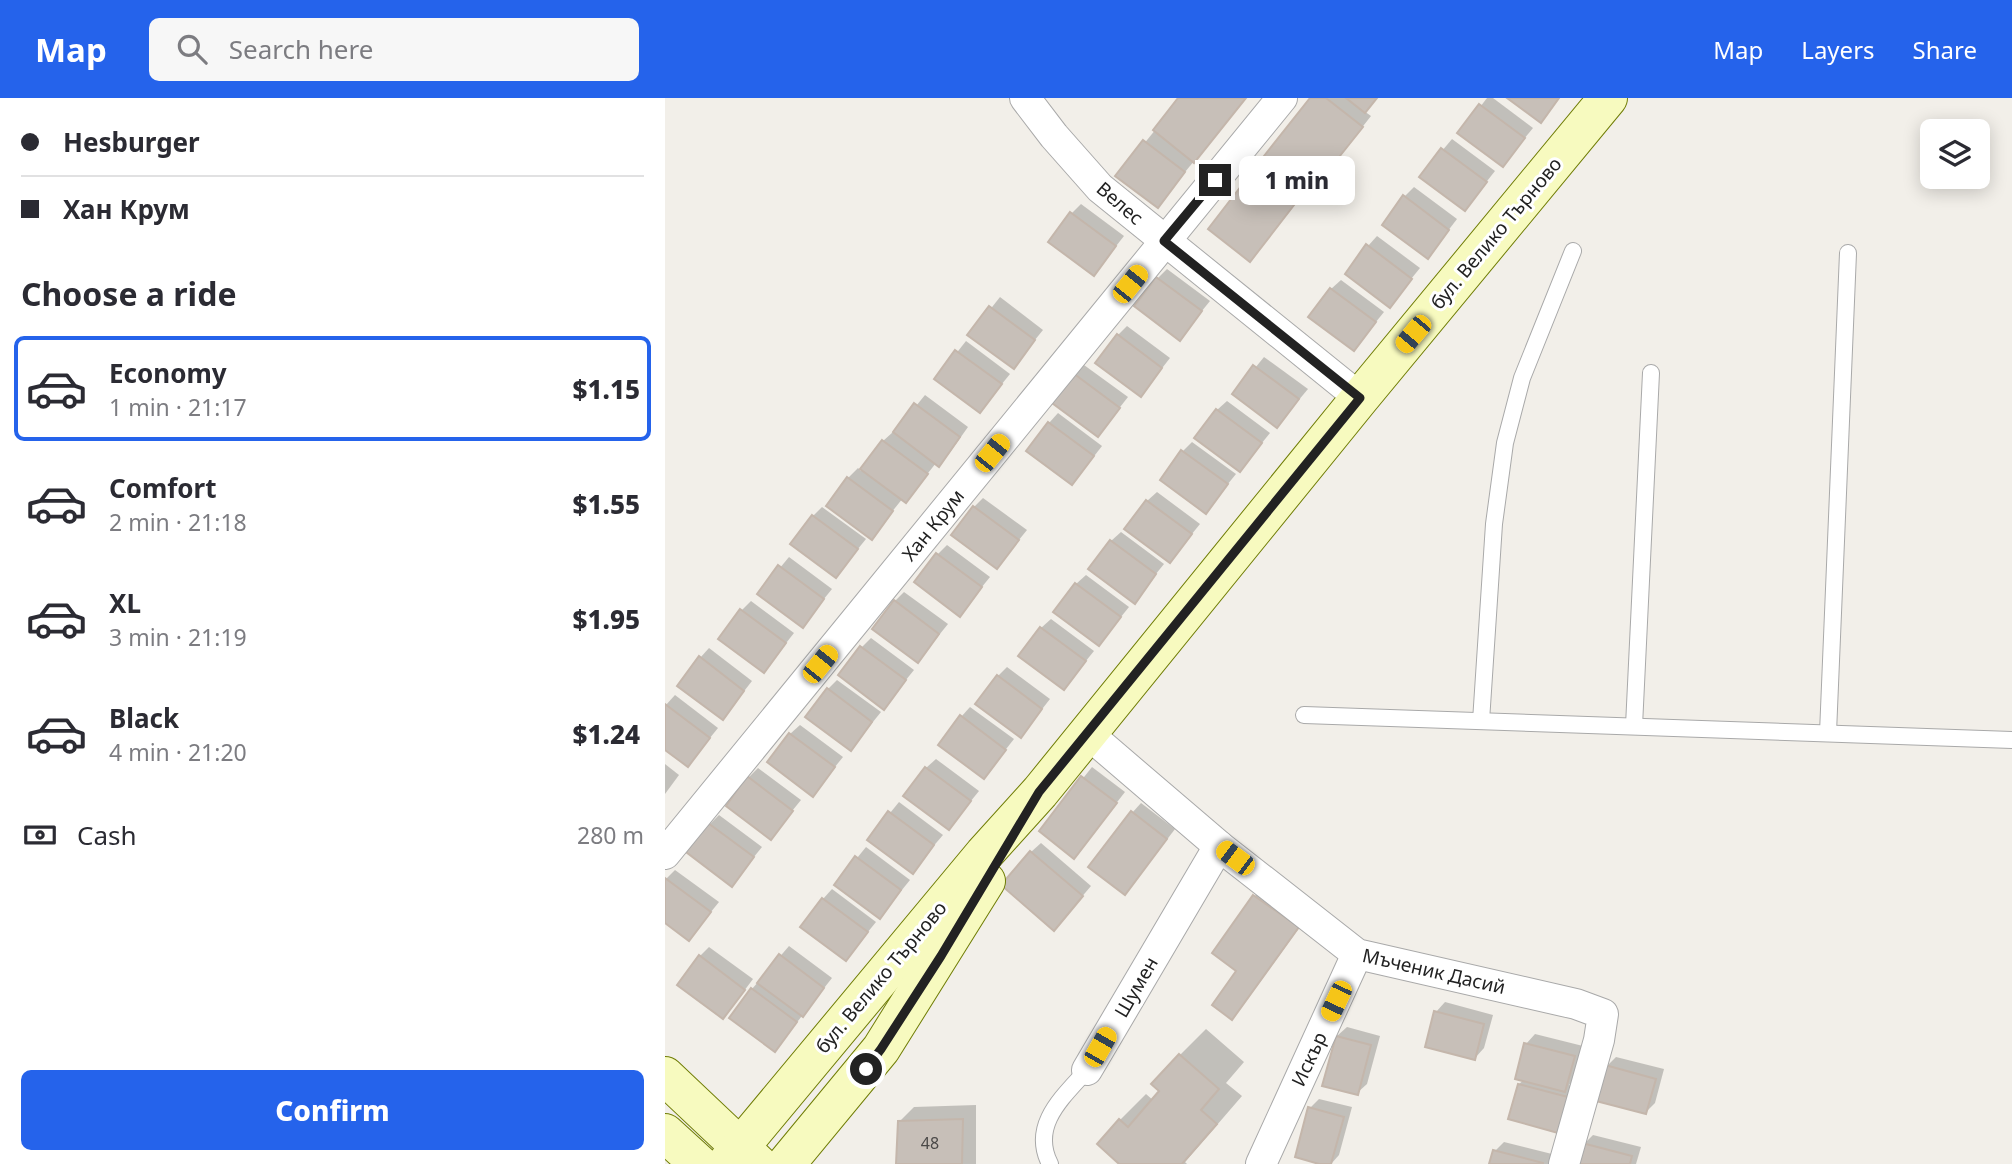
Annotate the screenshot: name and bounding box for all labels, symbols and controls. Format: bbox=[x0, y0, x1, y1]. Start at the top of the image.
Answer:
search box bbox=[149, 18, 639, 81]
text: Map bbox=[35, 27, 107, 72]
icon: search bbox=[173, 30, 211, 68]
text: Search here bbox=[229, 31, 373, 67]
text: Map bbox=[1713, 33, 1763, 66]
text: Layers bbox=[1801, 33, 1875, 66]
text: Share bbox=[1913, 33, 1977, 66]
map controls bbox=[1920, 119, 1990, 189]
button: layers bbox=[1920, 119, 1990, 189]
text: Hesburger bbox=[63, 124, 200, 160]
street label: бул. Велико Търново bbox=[1425, 151, 1567, 315]
callout: 1 min bbox=[1239, 155, 1355, 204]
route end bbox=[1199, 164, 1231, 196]
text: 1 min bbox=[1265, 164, 1329, 196]
street label: Велес bbox=[1091, 176, 1149, 230]
text: Хан Крум bbox=[63, 191, 190, 227]
car bbox=[1109, 261, 1152, 307]
text: Choose a ride bbox=[21, 272, 237, 315]
car bbox=[1392, 311, 1435, 357]
text: Economy bbox=[109, 355, 227, 391]
icon: car bbox=[25, 357, 88, 420]
text: $1.15 bbox=[573, 371, 640, 407]
text: 1 min · 21:17 bbox=[109, 391, 247, 423]
car bbox=[971, 430, 1014, 476]
text: Comfort bbox=[109, 470, 217, 506]
icon: car bbox=[25, 472, 88, 535]
street label: Хан Крум bbox=[896, 484, 970, 566]
text: $1.55 bbox=[573, 486, 640, 522]
text: 2 min · 21:18 bbox=[109, 506, 247, 538]
text: XL bbox=[109, 585, 141, 621]
icon: car bbox=[25, 587, 88, 650]
text: $1.95 bbox=[573, 601, 640, 637]
text: 3 min · 21:19 bbox=[109, 621, 247, 653]
car bbox=[799, 641, 842, 687]
text: Black bbox=[109, 700, 179, 736]
icon: car bbox=[25, 702, 88, 765]
text: $1.24 bbox=[573, 716, 640, 752]
text: 4 min · 21:20 bbox=[109, 736, 247, 768]
icon: cash bbox=[21, 816, 59, 854]
text: Cash bbox=[77, 817, 137, 853]
text: 280 m bbox=[577, 819, 644, 851]
car bbox=[1212, 837, 1259, 879]
street label: бул. Велико Търново bbox=[810, 895, 952, 1059]
street label: Мъченик Дасий bbox=[1360, 942, 1508, 1000]
street label: Шумен bbox=[1108, 952, 1164, 1022]
car bbox=[1318, 978, 1355, 1024]
car bbox=[1081, 1024, 1120, 1070]
street label: Искър bbox=[1285, 1028, 1333, 1090]
route start bbox=[850, 1053, 882, 1085]
button: Confirm bbox=[21, 1070, 644, 1150]
house number: 48 bbox=[921, 1132, 939, 1154]

